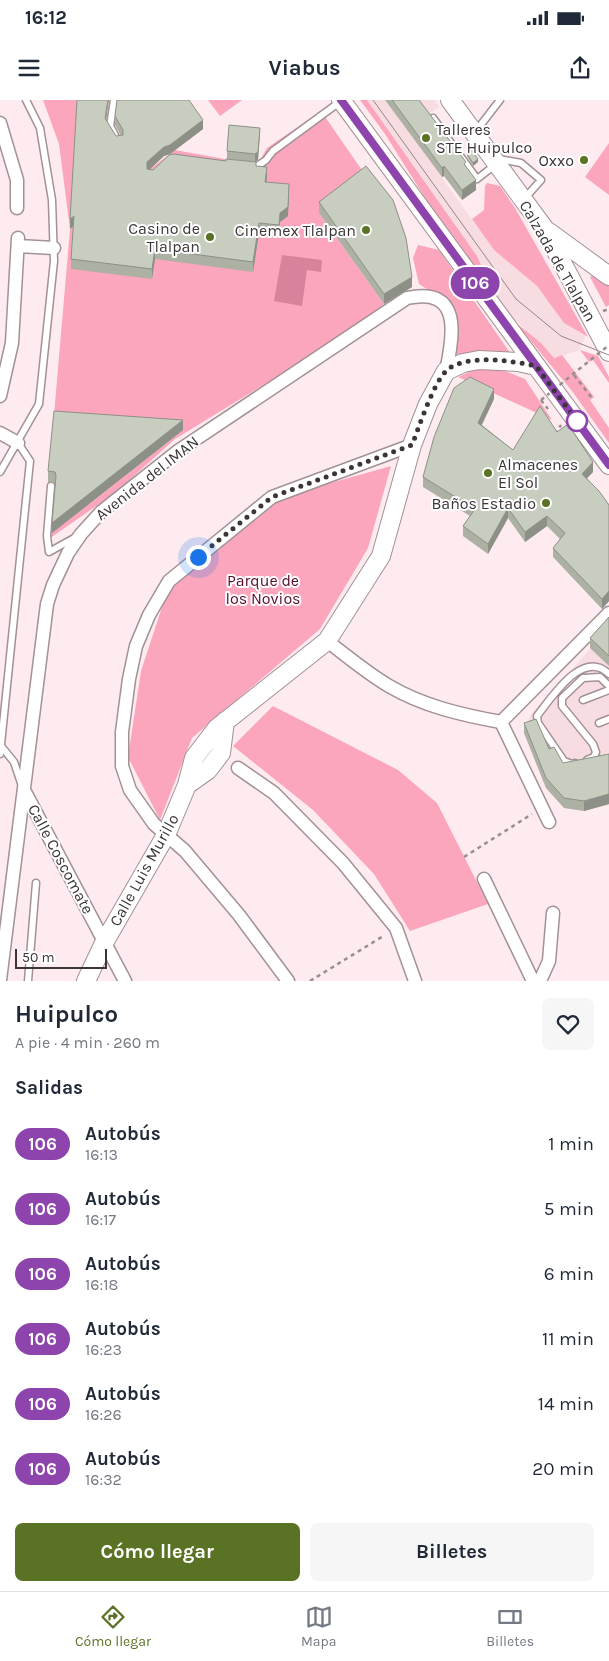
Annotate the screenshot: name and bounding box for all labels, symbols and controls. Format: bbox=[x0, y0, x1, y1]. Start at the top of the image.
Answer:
text: 16:12 bbox=[25, 7, 67, 29]
icon: menu bbox=[15, 54, 43, 82]
icon: share bbox=[566, 54, 594, 82]
text: Viabus bbox=[268, 55, 341, 81]
place label: Talleres STE Huipulco bbox=[436, 120, 532, 157]
marker: Talleres STE Huipulco bbox=[420, 132, 432, 144]
place label: Oxxo bbox=[539, 151, 574, 170]
marker: Oxxo bbox=[578, 154, 590, 166]
street label: Calzada de Tlalpan bbox=[516, 197, 600, 325]
place label: Casino de Tlalpan bbox=[128, 219, 200, 256]
place label: Cinemex Tlalpan bbox=[235, 221, 356, 240]
marker: Cinemex Tlalpan bbox=[360, 224, 372, 236]
marker: Casino de Tlalpan bbox=[204, 231, 216, 243]
line badge: 106 bbox=[446, 267, 504, 299]
text: 106 bbox=[461, 272, 489, 294]
unlabelled marker bbox=[566, 410, 588, 432]
street label: Avenida del IMAN bbox=[92, 432, 202, 524]
place label: Almacenes El Sol bbox=[498, 455, 578, 492]
marker: Almacenes El Sol bbox=[482, 467, 494, 479]
place label: Baños Estadio bbox=[431, 494, 536, 513]
marker: Baños Estadio bbox=[540, 497, 552, 509]
your location bbox=[186, 545, 211, 570]
park label: Parque de los Novios bbox=[225, 571, 301, 608]
street label: Calle Coscomate bbox=[24, 801, 98, 917]
street label: Calle Luis Murillo bbox=[105, 811, 183, 929]
scale bar bbox=[15, 946, 108, 969]
text: 50 m bbox=[22, 949, 55, 966]
button: heart bbox=[542, 998, 594, 1050]
text: Huipulco bbox=[15, 1000, 118, 1028]
text: A pie · 4 min · 260 m bbox=[15, 1033, 160, 1052]
text: Salidas bbox=[15, 1077, 83, 1099]
text: Autobús bbox=[85, 1123, 161, 1145]
text: 106 bbox=[28, 1133, 57, 1155]
text: 1 min bbox=[548, 1133, 594, 1155]
text: 16:13 bbox=[85, 1145, 118, 1164]
text: Autobús bbox=[85, 1188, 161, 1210]
text: 106 bbox=[28, 1198, 57, 1220]
text: 5 min bbox=[544, 1198, 594, 1220]
text: 16:17 bbox=[85, 1210, 116, 1229]
text: Autobús bbox=[85, 1253, 161, 1275]
text: 106 bbox=[28, 1263, 57, 1285]
text: 6 min bbox=[544, 1263, 594, 1285]
text: 16:18 bbox=[85, 1275, 118, 1294]
text: Autobús bbox=[85, 1318, 161, 1340]
text: 106 bbox=[28, 1328, 57, 1350]
text: 11 min bbox=[542, 1328, 594, 1350]
text: 16:23 bbox=[85, 1340, 122, 1359]
text: Autobús bbox=[85, 1383, 161, 1405]
text: 106 bbox=[28, 1393, 57, 1415]
text: 14 min bbox=[538, 1393, 594, 1415]
text: 16:26 bbox=[85, 1405, 122, 1424]
text: Autobús bbox=[85, 1448, 161, 1470]
text: 106 bbox=[28, 1458, 57, 1480]
text: 20 min bbox=[532, 1458, 594, 1480]
text: 16:32 bbox=[85, 1470, 122, 1489]
button: Cómo llegar bbox=[15, 1523, 300, 1581]
button: Billetes bbox=[310, 1523, 594, 1581]
tab: Cómo llegar bbox=[75, 1603, 151, 1650]
tab: Mapa bbox=[301, 1603, 336, 1650]
tab: Billetes bbox=[486, 1603, 534, 1650]

